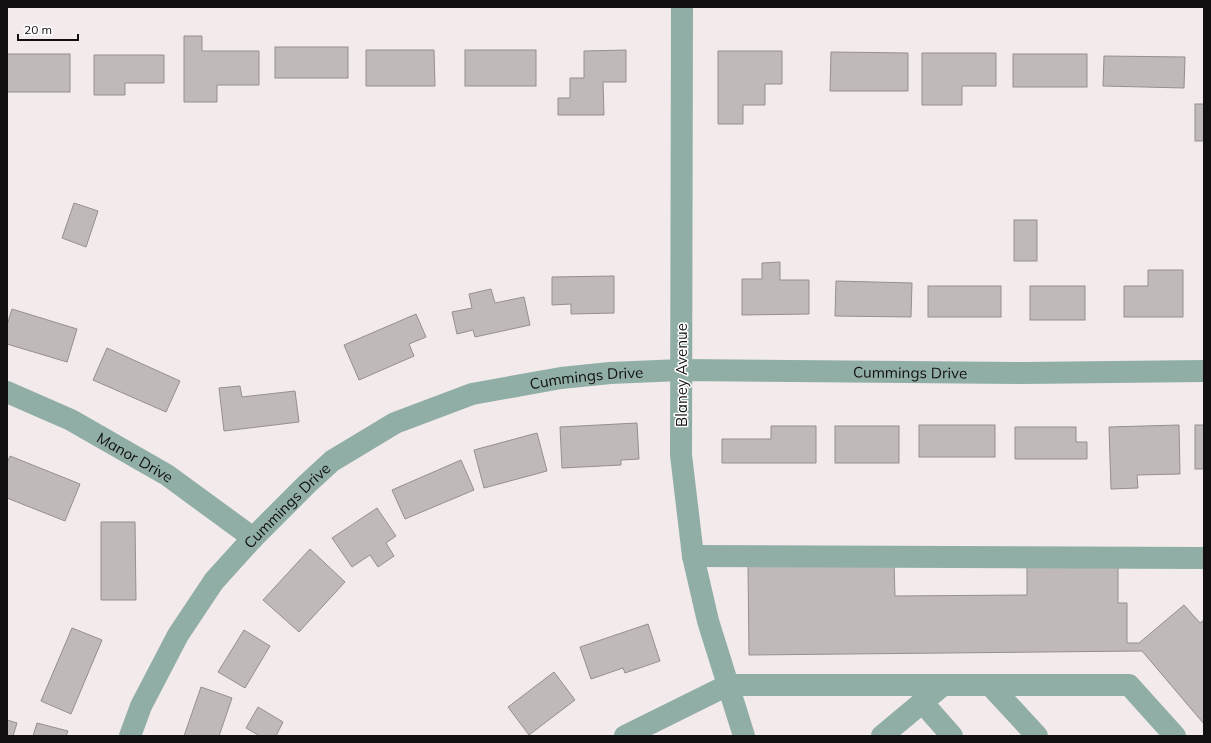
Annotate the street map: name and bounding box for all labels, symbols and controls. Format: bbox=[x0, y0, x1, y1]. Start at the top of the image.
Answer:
scale bar bbox=[18, 16, 78, 42]
text: 20 m bbox=[24, 22, 52, 37]
street label: Blaney Avenue bbox=[672, 323, 691, 427]
street label: Cummings Drive bbox=[528, 362, 644, 393]
street label: Cummings Drive bbox=[853, 362, 967, 382]
street label: Manor Drive bbox=[94, 428, 177, 486]
street label: Cummings Drive bbox=[239, 458, 334, 552]

